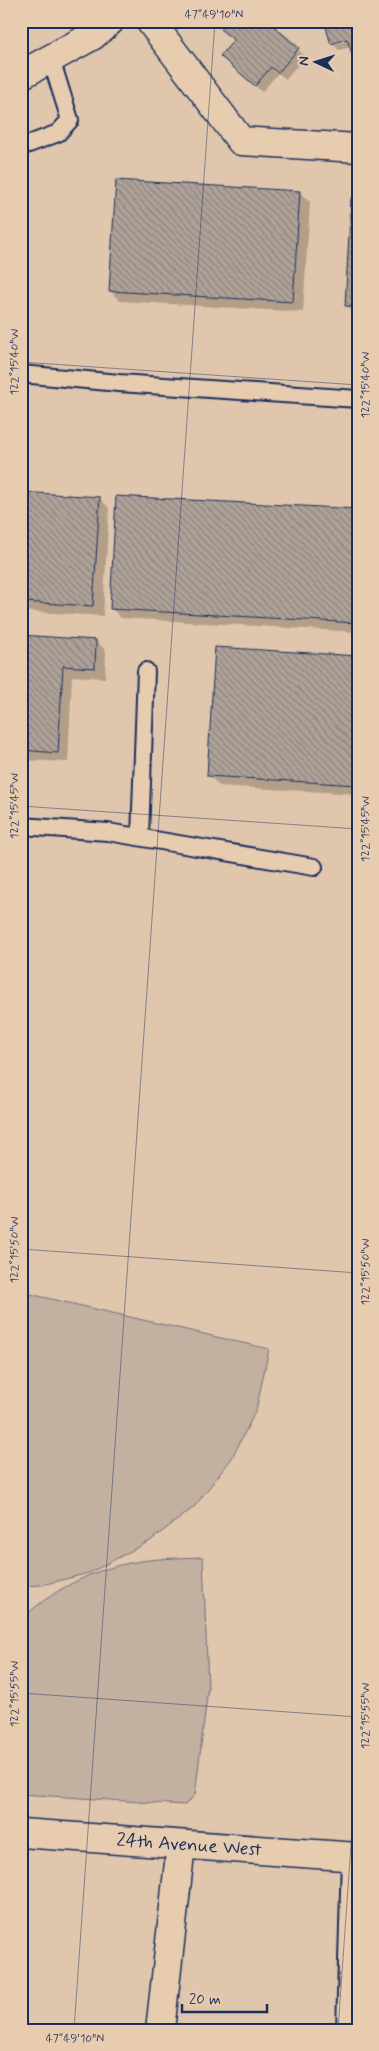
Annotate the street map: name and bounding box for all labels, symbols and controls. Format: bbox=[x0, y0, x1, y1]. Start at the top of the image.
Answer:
text: 47°49'10"N bbox=[185, 7, 243, 23]
north arrow bbox=[292, 38, 342, 88]
text: N bbox=[295, 56, 313, 66]
text: 122°15'40"W bbox=[7, 329, 23, 395]
text: 122°15'40"W bbox=[358, 352, 374, 418]
text: 122°15'45"W bbox=[7, 773, 23, 839]
text: 122°15'45"W bbox=[358, 796, 374, 862]
text: 122°15'50"W bbox=[7, 1217, 23, 1283]
text: 122°15'50"W bbox=[358, 1239, 374, 1305]
text: 122°15'55"W bbox=[7, 1661, 23, 1727]
text: 122°15'55"W bbox=[358, 1683, 374, 1749]
street label: 24th Avenue West bbox=[116, 1827, 262, 1863]
scale bar bbox=[182, 1981, 266, 2013]
text: 20 m bbox=[189, 1990, 221, 2010]
text: 47°49'10"N bbox=[46, 2031, 104, 2047]

